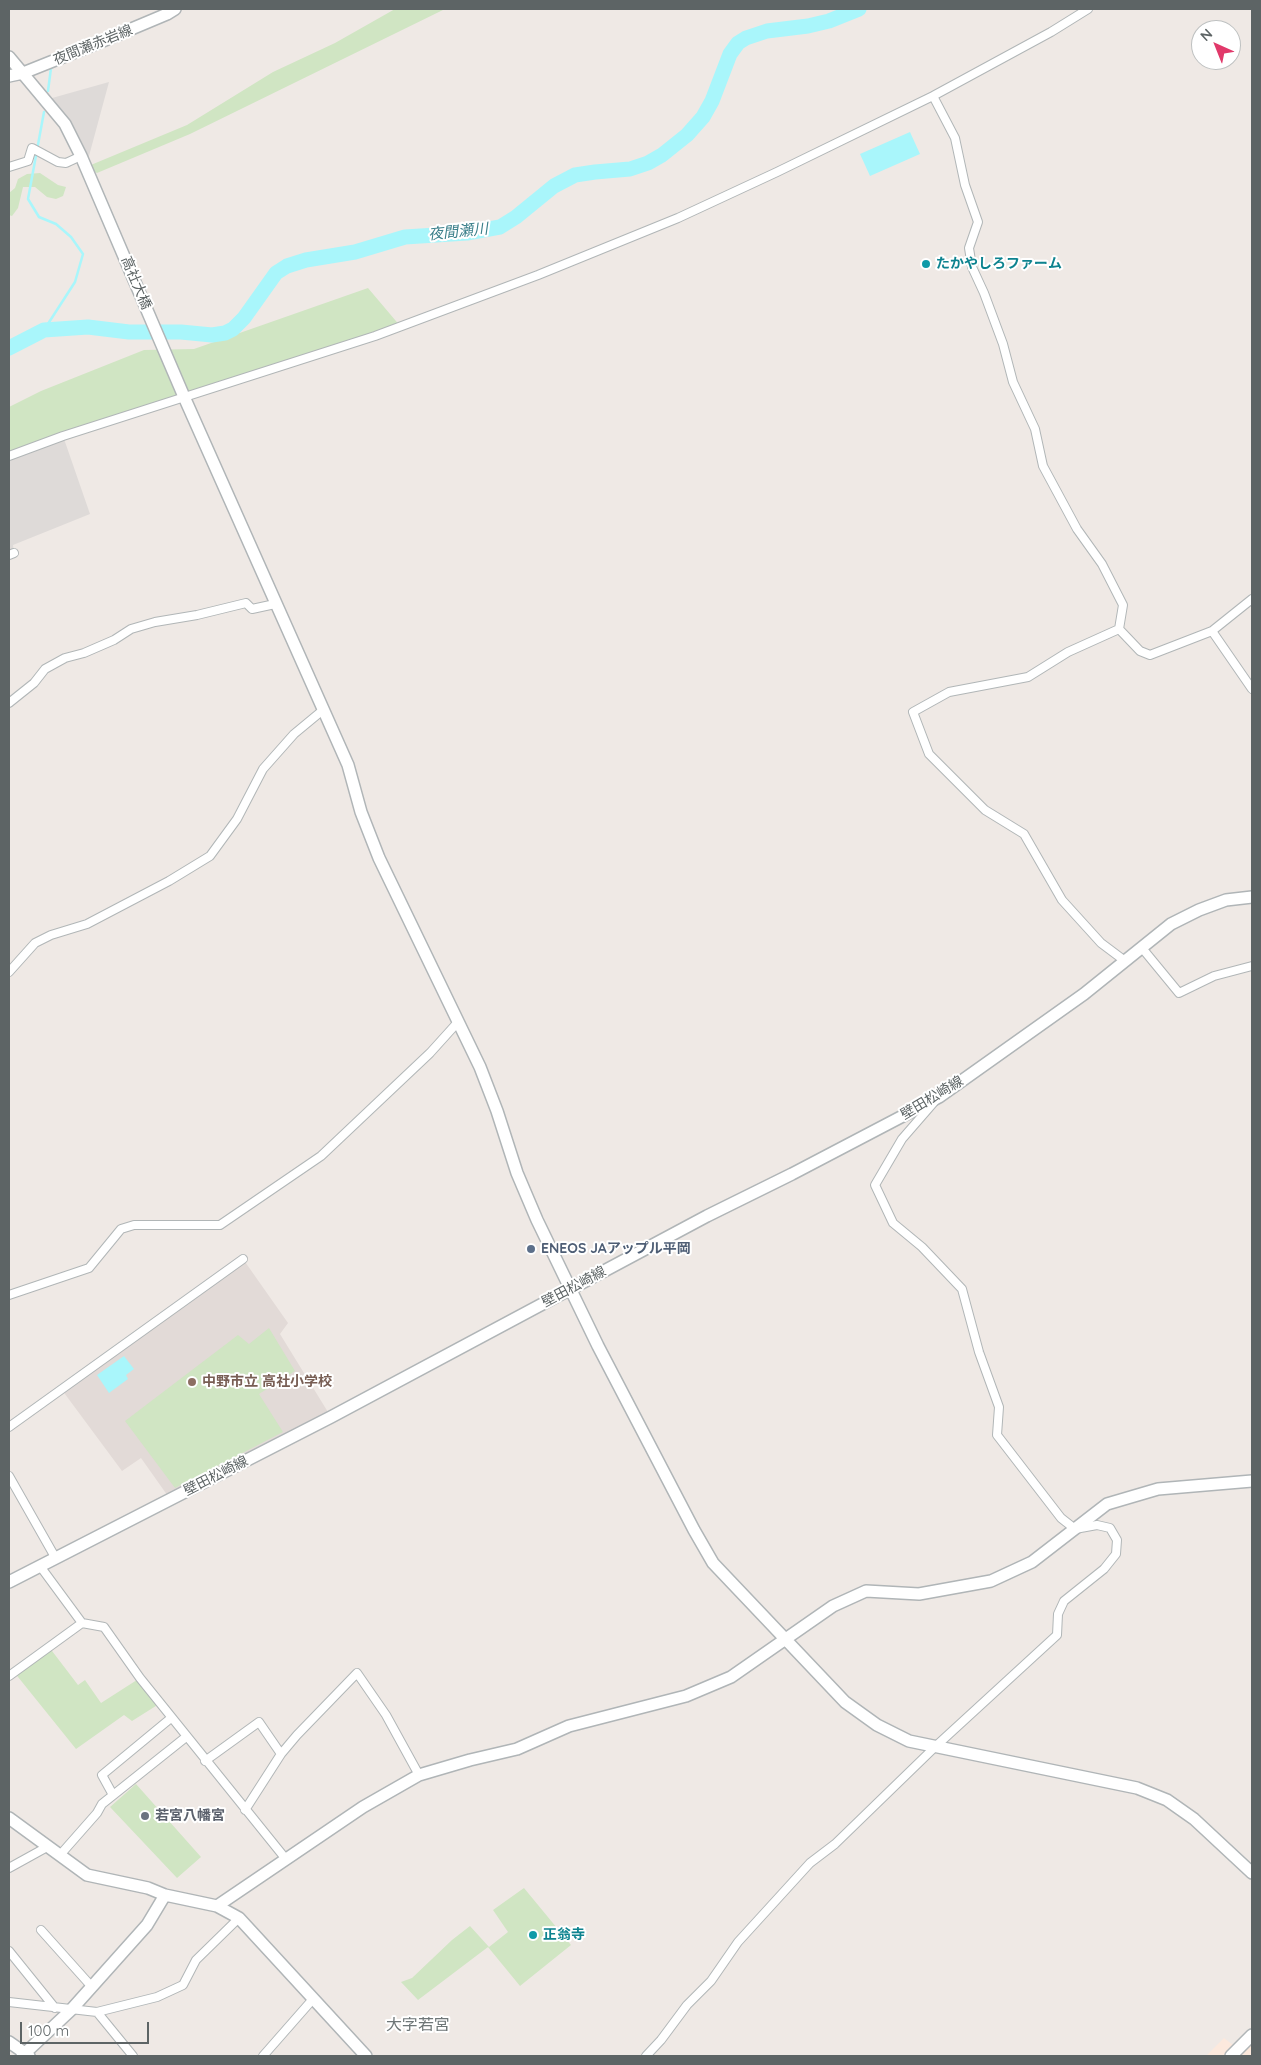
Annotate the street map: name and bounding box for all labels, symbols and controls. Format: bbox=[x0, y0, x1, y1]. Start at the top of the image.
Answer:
north arrow bbox=[1191, 20, 1241, 70]
street label: 夜間瀬赤岩線 bbox=[51, 21, 135, 69]
text: N bbox=[1196, 25, 1216, 45]
water label: 夜間瀬川 bbox=[427, 220, 489, 244]
street label: 高社大橋 bbox=[117, 254, 155, 312]
place label: たかやしろファーム bbox=[936, 256, 1062, 272]
marker: たかやしろファーム bbox=[920, 258, 932, 270]
street label: 壁田松崎線 bbox=[898, 1073, 966, 1123]
place label: ENEOS JAアップル平岡 bbox=[541, 1241, 691, 1257]
marker: ENEOS JAアップル平岡 bbox=[525, 1243, 537, 1255]
street label: 壁田松崎線 bbox=[539, 1263, 609, 1311]
place label: 中野市立 高社小学校 bbox=[202, 1374, 332, 1390]
marker: 中野市立 高社小学校 bbox=[186, 1376, 198, 1388]
street label: 壁田松崎線 bbox=[181, 1453, 251, 1499]
place label: 若宮八幡宮 bbox=[155, 1808, 225, 1824]
marker: 若宮八幡宮 bbox=[139, 1810, 151, 1822]
place label: 正翁寺 bbox=[543, 1927, 585, 1943]
marker: 正翁寺 bbox=[527, 1929, 539, 1941]
scale bar bbox=[22, 2012, 151, 2044]
district label: 大字若宮 bbox=[386, 2015, 450, 2035]
text: 100 m bbox=[28, 2021, 69, 2040]

